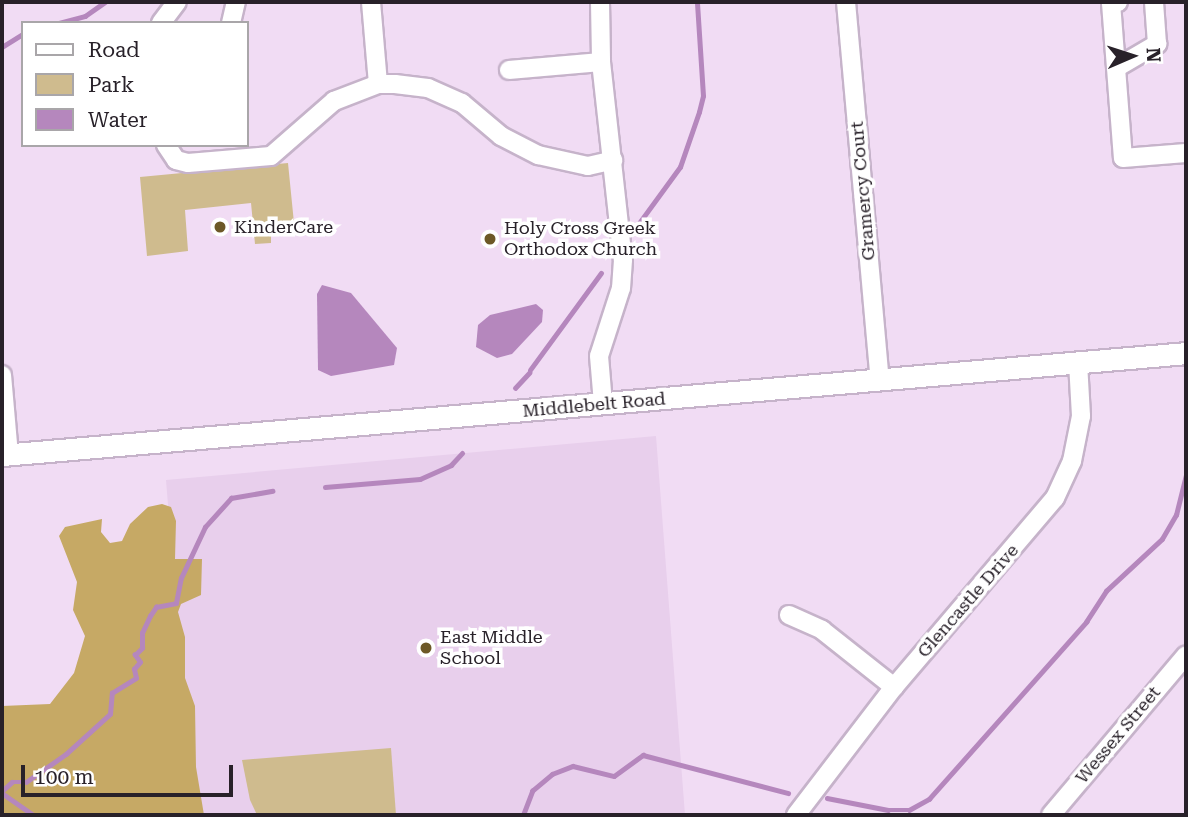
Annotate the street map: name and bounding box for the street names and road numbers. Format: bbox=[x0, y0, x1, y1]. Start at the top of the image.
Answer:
street label: Gramercy Court bbox=[846, 121, 880, 261]
street label: Middlebelt Road bbox=[522, 388, 666, 422]
street label: Glencastle Drive bbox=[913, 540, 1023, 662]
street label: Wessex Street bbox=[1071, 682, 1165, 788]

